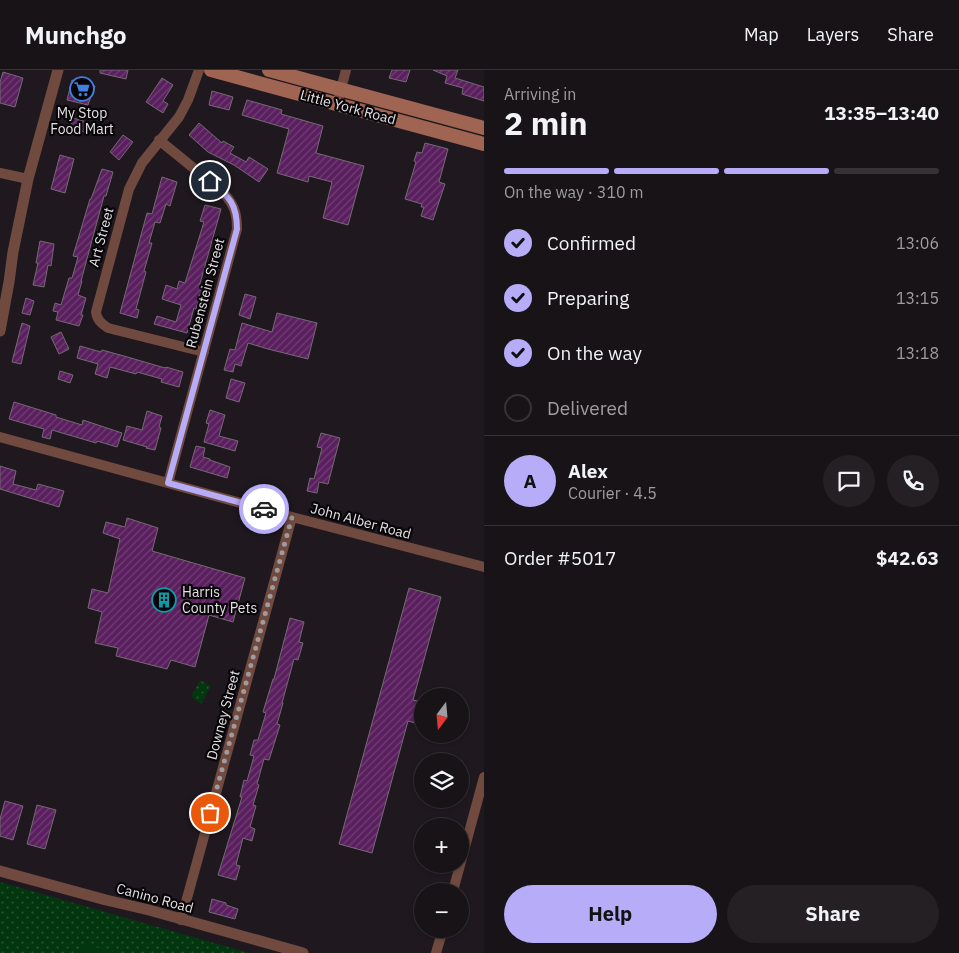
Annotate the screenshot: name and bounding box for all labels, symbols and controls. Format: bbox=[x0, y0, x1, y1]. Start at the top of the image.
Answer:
text: Munchgo bbox=[25, 19, 127, 51]
text: Map bbox=[744, 23, 779, 46]
text: Layers bbox=[807, 23, 859, 46]
text: Share bbox=[887, 23, 934, 46]
supermarket icon: My Stop Food Mart bbox=[69, 76, 95, 102]
text: Arriving in bbox=[504, 84, 576, 104]
street label: Little York Road bbox=[298, 86, 398, 128]
text: 13:35–13:40 bbox=[824, 101, 939, 125]
text: 2 min bbox=[504, 102, 588, 144]
place label: My Stop Food Mart bbox=[50, 104, 114, 138]
pin bbox=[189, 160, 231, 202]
icon: home bbox=[196, 167, 224, 195]
text: On the way · 310 m bbox=[504, 182, 643, 202]
street label: Art Street bbox=[84, 205, 118, 269]
icon: check bbox=[504, 229, 532, 257]
text: Confirmed bbox=[547, 231, 636, 255]
text: 13:06 bbox=[896, 233, 939, 253]
street label: Rubenstein Street bbox=[182, 236, 228, 350]
icon: check bbox=[504, 284, 532, 312]
text: Preparing bbox=[547, 286, 629, 310]
text: 13:15 bbox=[896, 288, 939, 308]
icon: check bbox=[504, 339, 532, 367]
text: On the way bbox=[547, 341, 642, 365]
text: 13:18 bbox=[896, 343, 939, 363]
text: Delivered bbox=[547, 396, 628, 420]
button: chat bbox=[823, 455, 875, 507]
button: phone bbox=[887, 455, 939, 507]
text: Alex bbox=[568, 459, 608, 483]
text: A bbox=[523, 469, 537, 493]
text: Courier · 4.5 bbox=[568, 483, 657, 503]
courier bbox=[239, 484, 289, 534]
icon: car bbox=[250, 495, 278, 523]
street label: John Alber Road bbox=[309, 499, 413, 543]
text: Order #5017 bbox=[504, 546, 616, 570]
text: $42.63 bbox=[876, 546, 939, 570]
place label: Harris County Pets bbox=[182, 583, 257, 617]
building icon: Harris County Pets bbox=[151, 587, 177, 613]
street label: Downey Street bbox=[202, 668, 244, 762]
north arrow bbox=[414, 688, 469, 742]
map controls bbox=[414, 688, 469, 938]
button: layers bbox=[414, 753, 469, 808]
pin bbox=[189, 792, 231, 834]
icon: bag bbox=[196, 799, 224, 827]
button: + bbox=[414, 818, 469, 873]
street label: Canino Road bbox=[115, 879, 195, 917]
button: − bbox=[414, 883, 469, 938]
button: Help bbox=[504, 885, 717, 943]
button: Share bbox=[727, 885, 939, 943]

